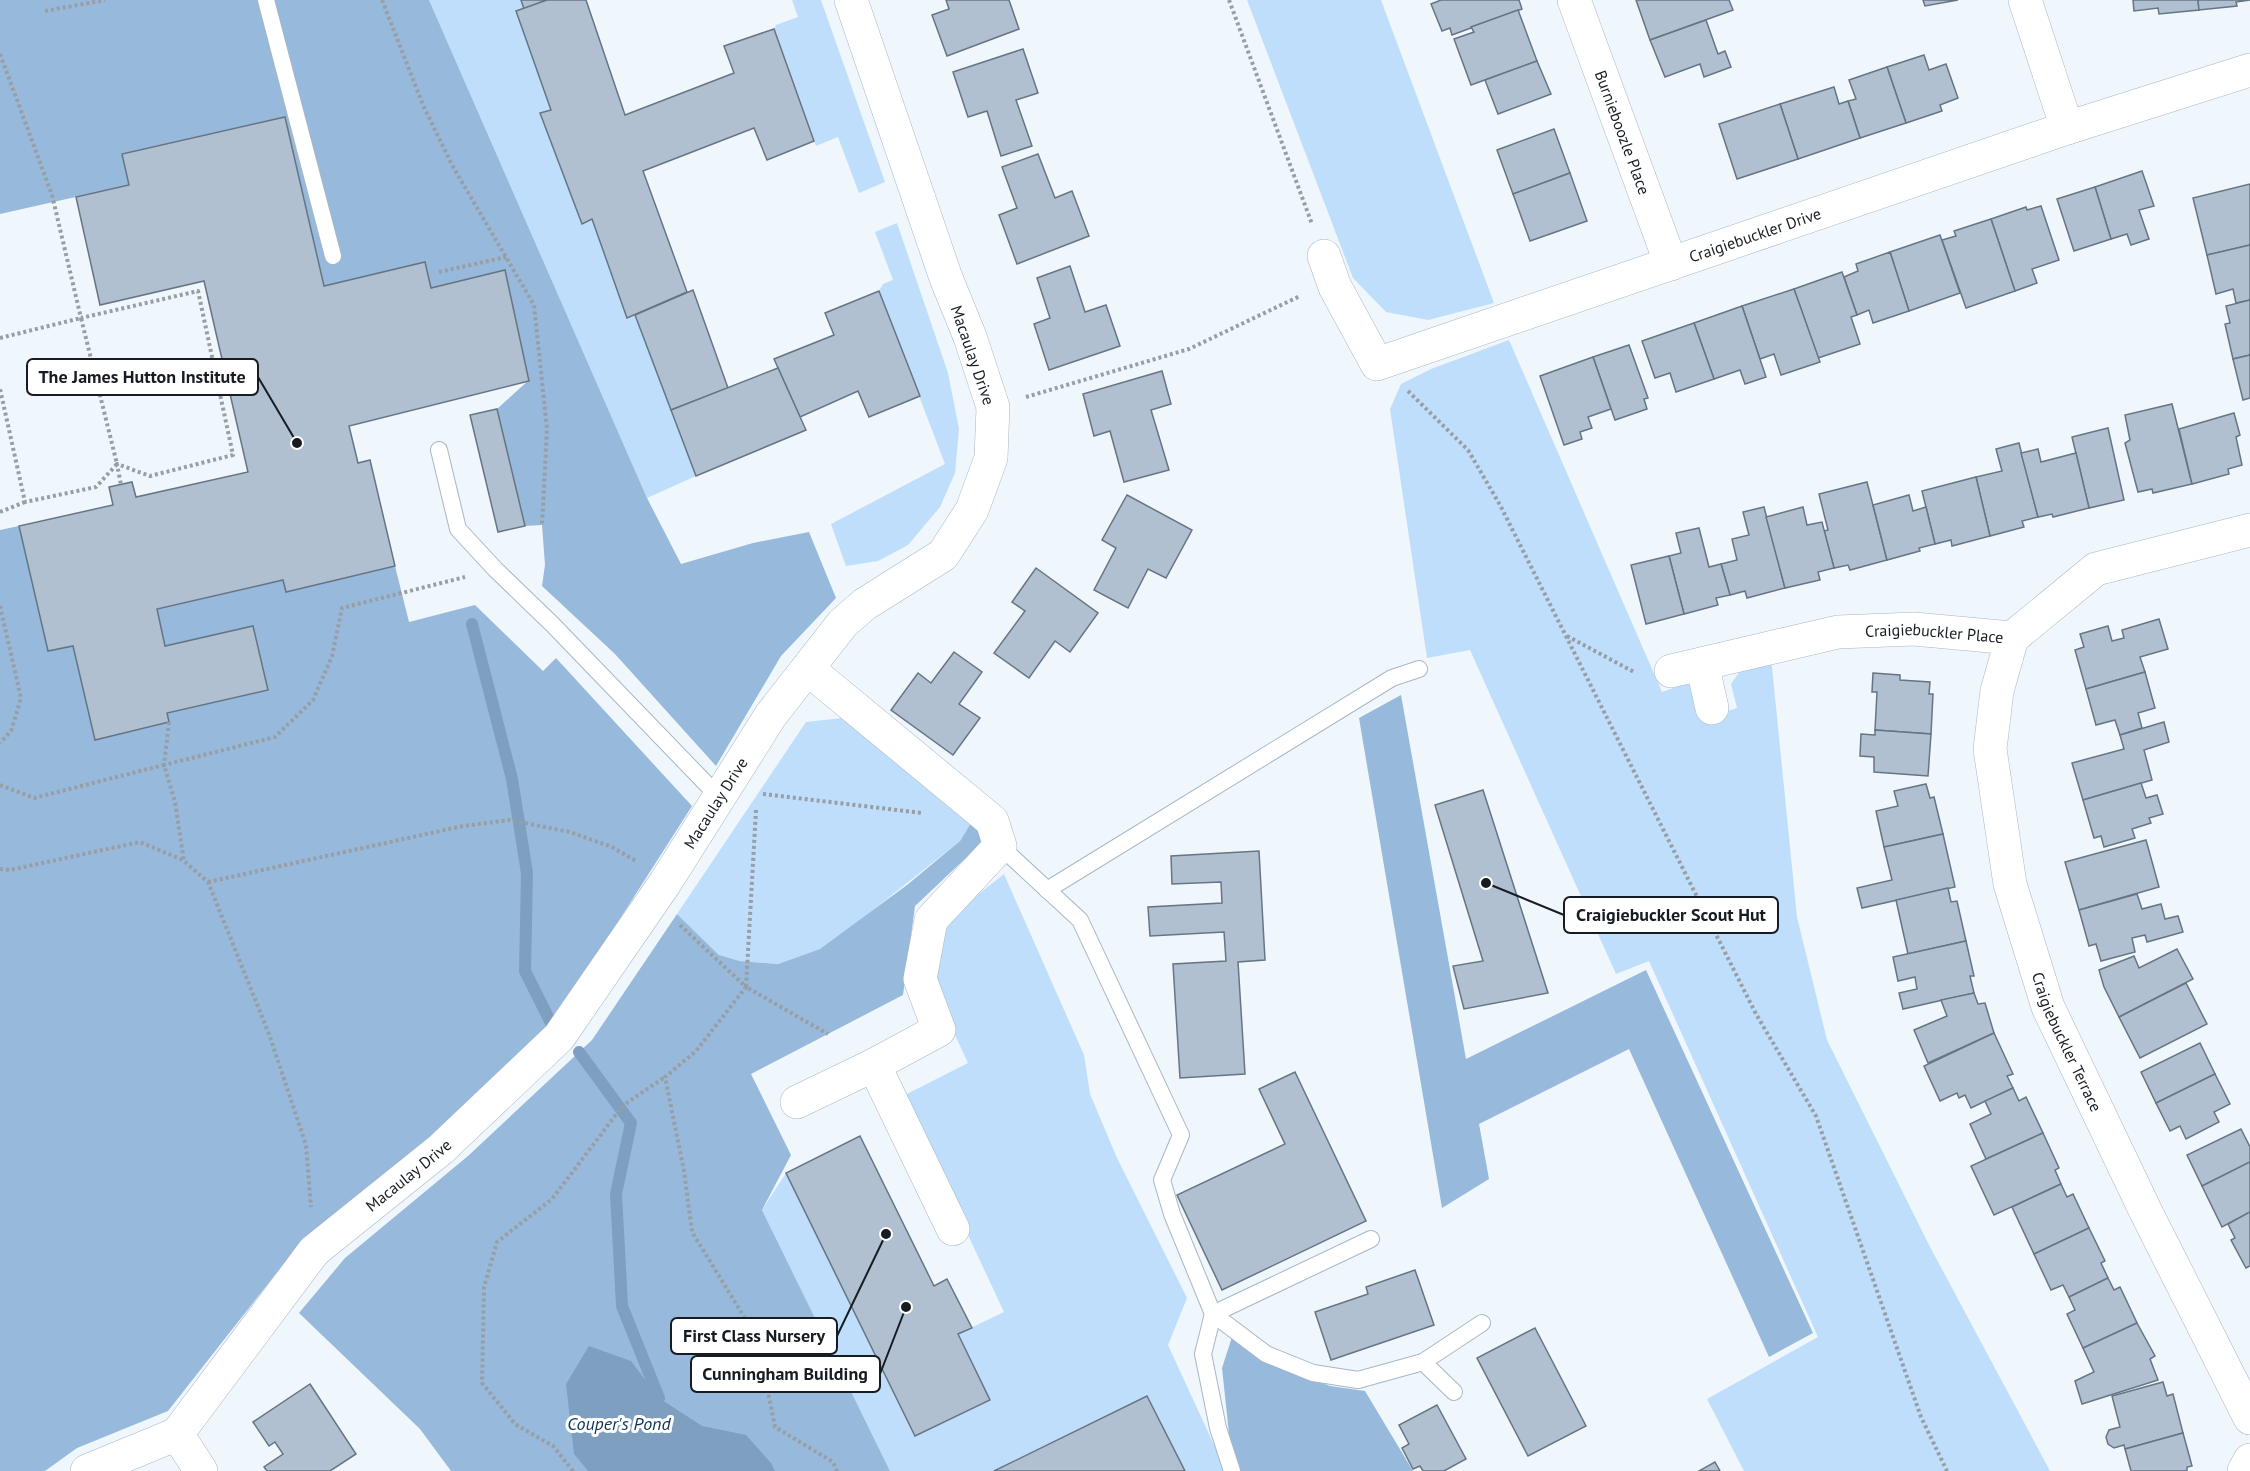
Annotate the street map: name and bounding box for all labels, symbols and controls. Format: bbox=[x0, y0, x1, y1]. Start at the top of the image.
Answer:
street label: Burnieboozle Place bbox=[1591, 67, 1655, 197]
street label: Craigiebuckler Drive bbox=[1686, 203, 1824, 267]
street label: Macaulay Drive bbox=[947, 303, 999, 407]
callout: The James Hutton Institute bbox=[27, 359, 258, 395]
text: The James Hutton Institute bbox=[38, 365, 246, 388]
street label: Craigiebuckler Place bbox=[1865, 619, 2004, 647]
street label: Macaulay Drive bbox=[679, 754, 752, 852]
callout: Craigiebuckler Scout Hut bbox=[1564, 897, 1778, 933]
text: Craigiebuckler Scout Hut bbox=[1576, 903, 1767, 926]
street label: Craigiebuckler Terrace bbox=[2028, 970, 2106, 1115]
street label: Macaulay Drive bbox=[362, 1135, 455, 1216]
callout: First Class Nursery bbox=[671, 1318, 837, 1354]
text: First Class Nursery bbox=[683, 1324, 825, 1347]
callout: Cunningham Building bbox=[691, 1356, 880, 1392]
text: Cunningham Building bbox=[702, 1362, 868, 1385]
water label: Couper's Pond bbox=[567, 1412, 671, 1435]

